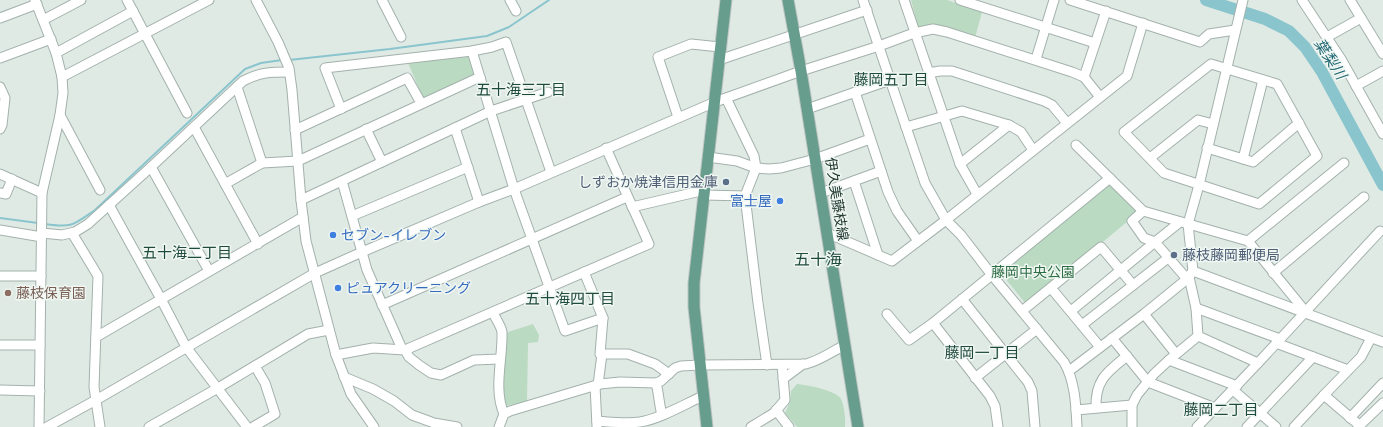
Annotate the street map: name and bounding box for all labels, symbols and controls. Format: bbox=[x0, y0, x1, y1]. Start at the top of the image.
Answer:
water label: 葉梨川 bbox=[1310, 35, 1351, 84]
district label: 藤岡五丁目 bbox=[853, 71, 929, 89]
district label: 五十海三丁目 bbox=[476, 81, 566, 99]
street label: 伊久美藤枝線 bbox=[823, 156, 851, 242]
place label: しずおか焼津信用金庫 bbox=[578, 174, 718, 190]
marker: しずおか焼津信用金庫 bbox=[721, 177, 731, 187]
place label: 富士屋 bbox=[730, 193, 772, 209]
marker: 富士屋 bbox=[775, 196, 785, 206]
place label: セブン-イレブン bbox=[341, 227, 446, 243]
marker: セブン-イレブン bbox=[328, 230, 338, 240]
district label: 五十海二丁目 bbox=[142, 244, 232, 262]
place label: 藤枝藤岡郵便局 bbox=[1182, 247, 1280, 263]
district label: 五十海 bbox=[794, 250, 842, 269]
marker: 藤枝藤岡郵便局 bbox=[1169, 250, 1179, 260]
park label: 藤岡中央公園 bbox=[991, 264, 1075, 280]
place label: ピュアクリーニング bbox=[346, 280, 471, 296]
marker: ピュアクリーニング bbox=[333, 283, 343, 293]
place label: 藤枝保育園 bbox=[16, 285, 86, 301]
marker: 藤枝保育園 bbox=[3, 288, 13, 298]
district label: 五十海四丁目 bbox=[525, 290, 615, 308]
district label: 藤岡一丁目 bbox=[944, 344, 1020, 362]
district label: 藤岡二丁目 bbox=[1183, 401, 1259, 419]

